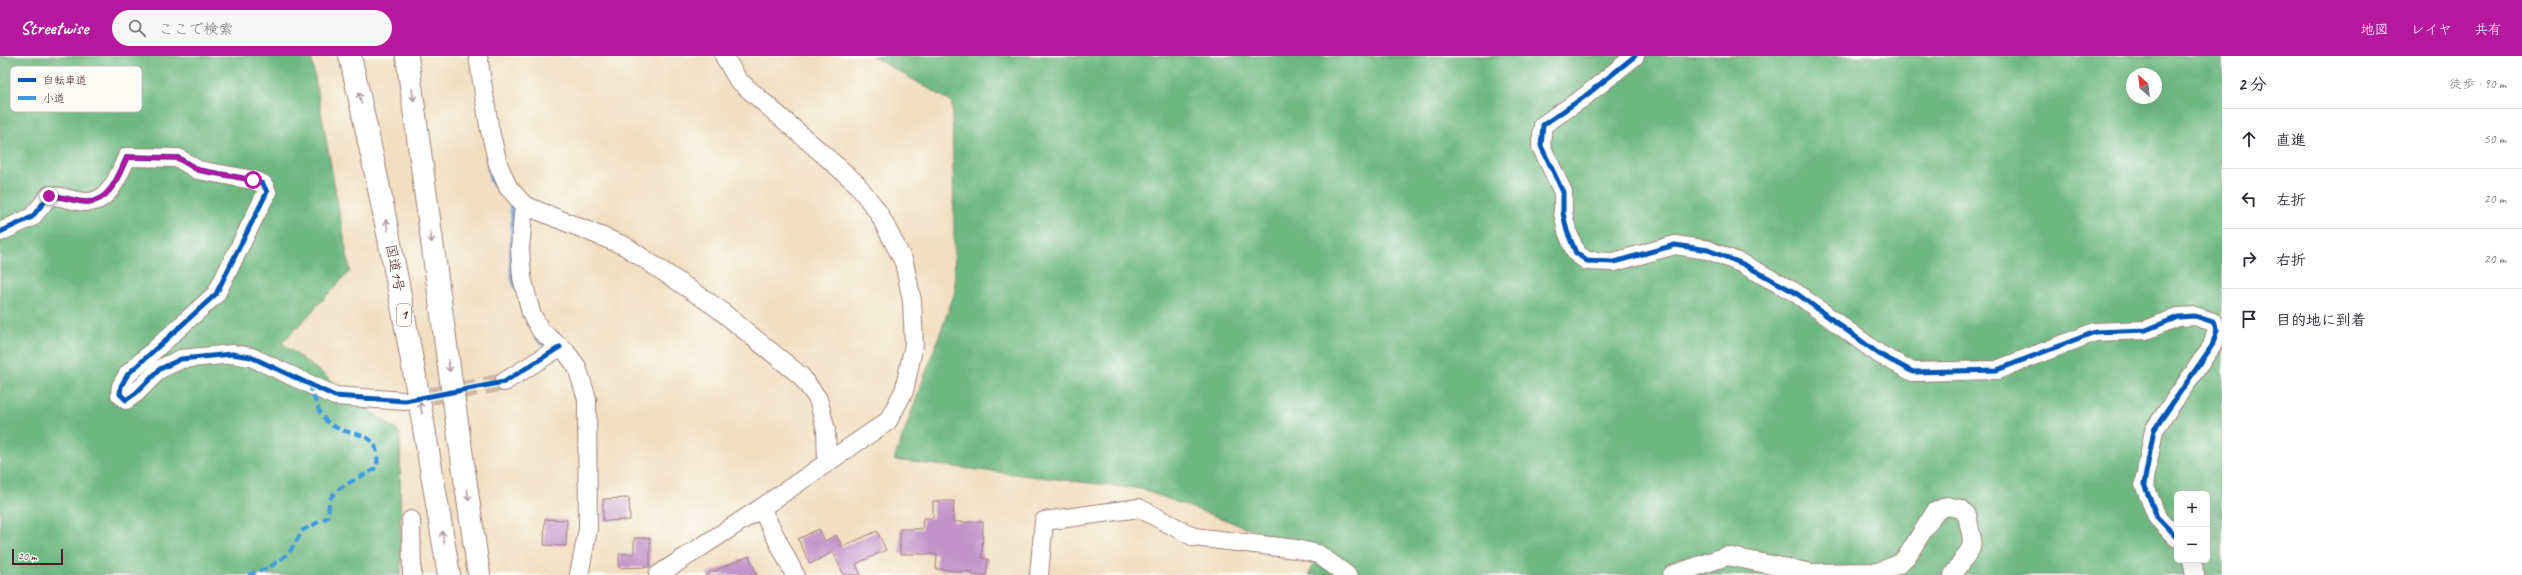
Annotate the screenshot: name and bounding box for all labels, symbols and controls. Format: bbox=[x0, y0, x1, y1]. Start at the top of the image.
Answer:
search box bbox=[112, 10, 392, 46]
text: Streetwise bbox=[20, 16, 88, 40]
icon: search bbox=[126, 17, 148, 39]
text: ここで検索 bbox=[158, 20, 233, 39]
text: 地図 bbox=[2361, 21, 2389, 38]
text: レイヤ bbox=[2411, 21, 2452, 38]
text: 共有 bbox=[2474, 21, 2502, 38]
legend bbox=[10, 66, 142, 112]
north arrow bbox=[2126, 68, 2162, 104]
text: 自転車道 bbox=[43, 73, 87, 87]
text: 2 分 bbox=[2238, 74, 2267, 95]
text: 徒歩 · 90 m bbox=[2449, 76, 2506, 92]
one-way arrow bbox=[409, 88, 416, 101]
text: 小道 bbox=[43, 91, 65, 105]
one-way arrow bbox=[356, 92, 364, 105]
icon: ahead bbox=[2238, 128, 2260, 150]
text: 直進 bbox=[2276, 131, 2306, 150]
text: 50 m bbox=[2484, 131, 2506, 147]
route start bbox=[244, 171, 262, 189]
route end bbox=[40, 187, 58, 205]
icon: left bbox=[2238, 188, 2260, 210]
text: 左折 bbox=[2276, 191, 2306, 210]
text: 20 m bbox=[2484, 191, 2506, 207]
one-way arrow bbox=[383, 219, 391, 232]
one-way arrow bbox=[427, 230, 435, 243]
street label: 国道1号 bbox=[382, 243, 408, 293]
icon: right bbox=[2238, 248, 2260, 270]
text: 右折 bbox=[2276, 251, 2306, 270]
text: 20 m bbox=[2484, 251, 2506, 267]
road number: 1 bbox=[397, 304, 411, 326]
icon: arrive bbox=[2238, 308, 2260, 330]
text: 目的地に到着 bbox=[2276, 311, 2366, 330]
one-way arrow bbox=[445, 359, 453, 372]
one-way arrow bbox=[417, 402, 425, 415]
one-way arrow bbox=[464, 488, 472, 501]
map controls bbox=[2174, 491, 2210, 563]
button: + bbox=[2174, 491, 2210, 527]
button: − bbox=[2174, 527, 2210, 563]
one-way arrow bbox=[439, 530, 447, 543]
scale bar bbox=[12, 547, 63, 566]
text: 20 m bbox=[18, 549, 37, 563]

